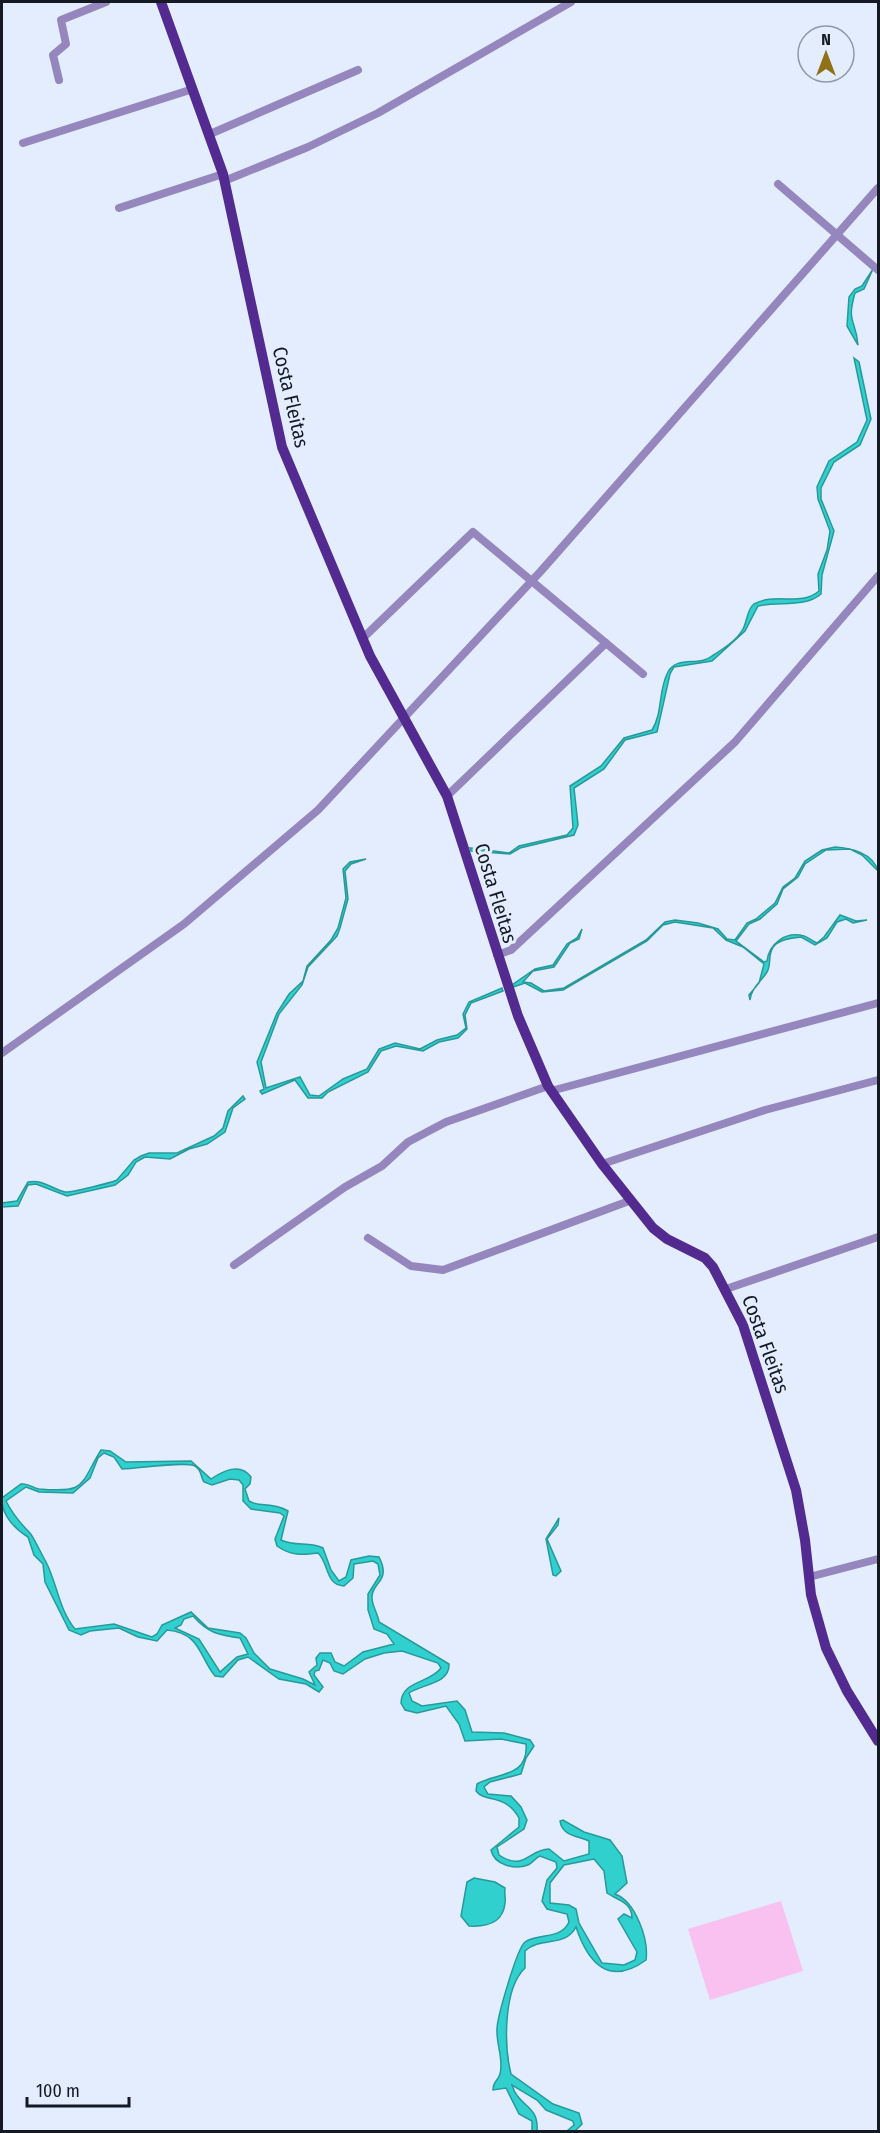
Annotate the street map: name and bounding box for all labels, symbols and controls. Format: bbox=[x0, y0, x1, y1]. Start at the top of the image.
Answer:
north arrow bbox=[796, 24, 856, 84]
text: N bbox=[821, 30, 831, 49]
street label: Costa Fleitas bbox=[268, 344, 314, 450]
street label: Costa Fleitas bbox=[469, 840, 523, 946]
street label: Costa Fleitas bbox=[737, 1292, 795, 1396]
scale bar bbox=[27, 2070, 129, 2108]
text: 100 m bbox=[36, 2080, 80, 2102]

